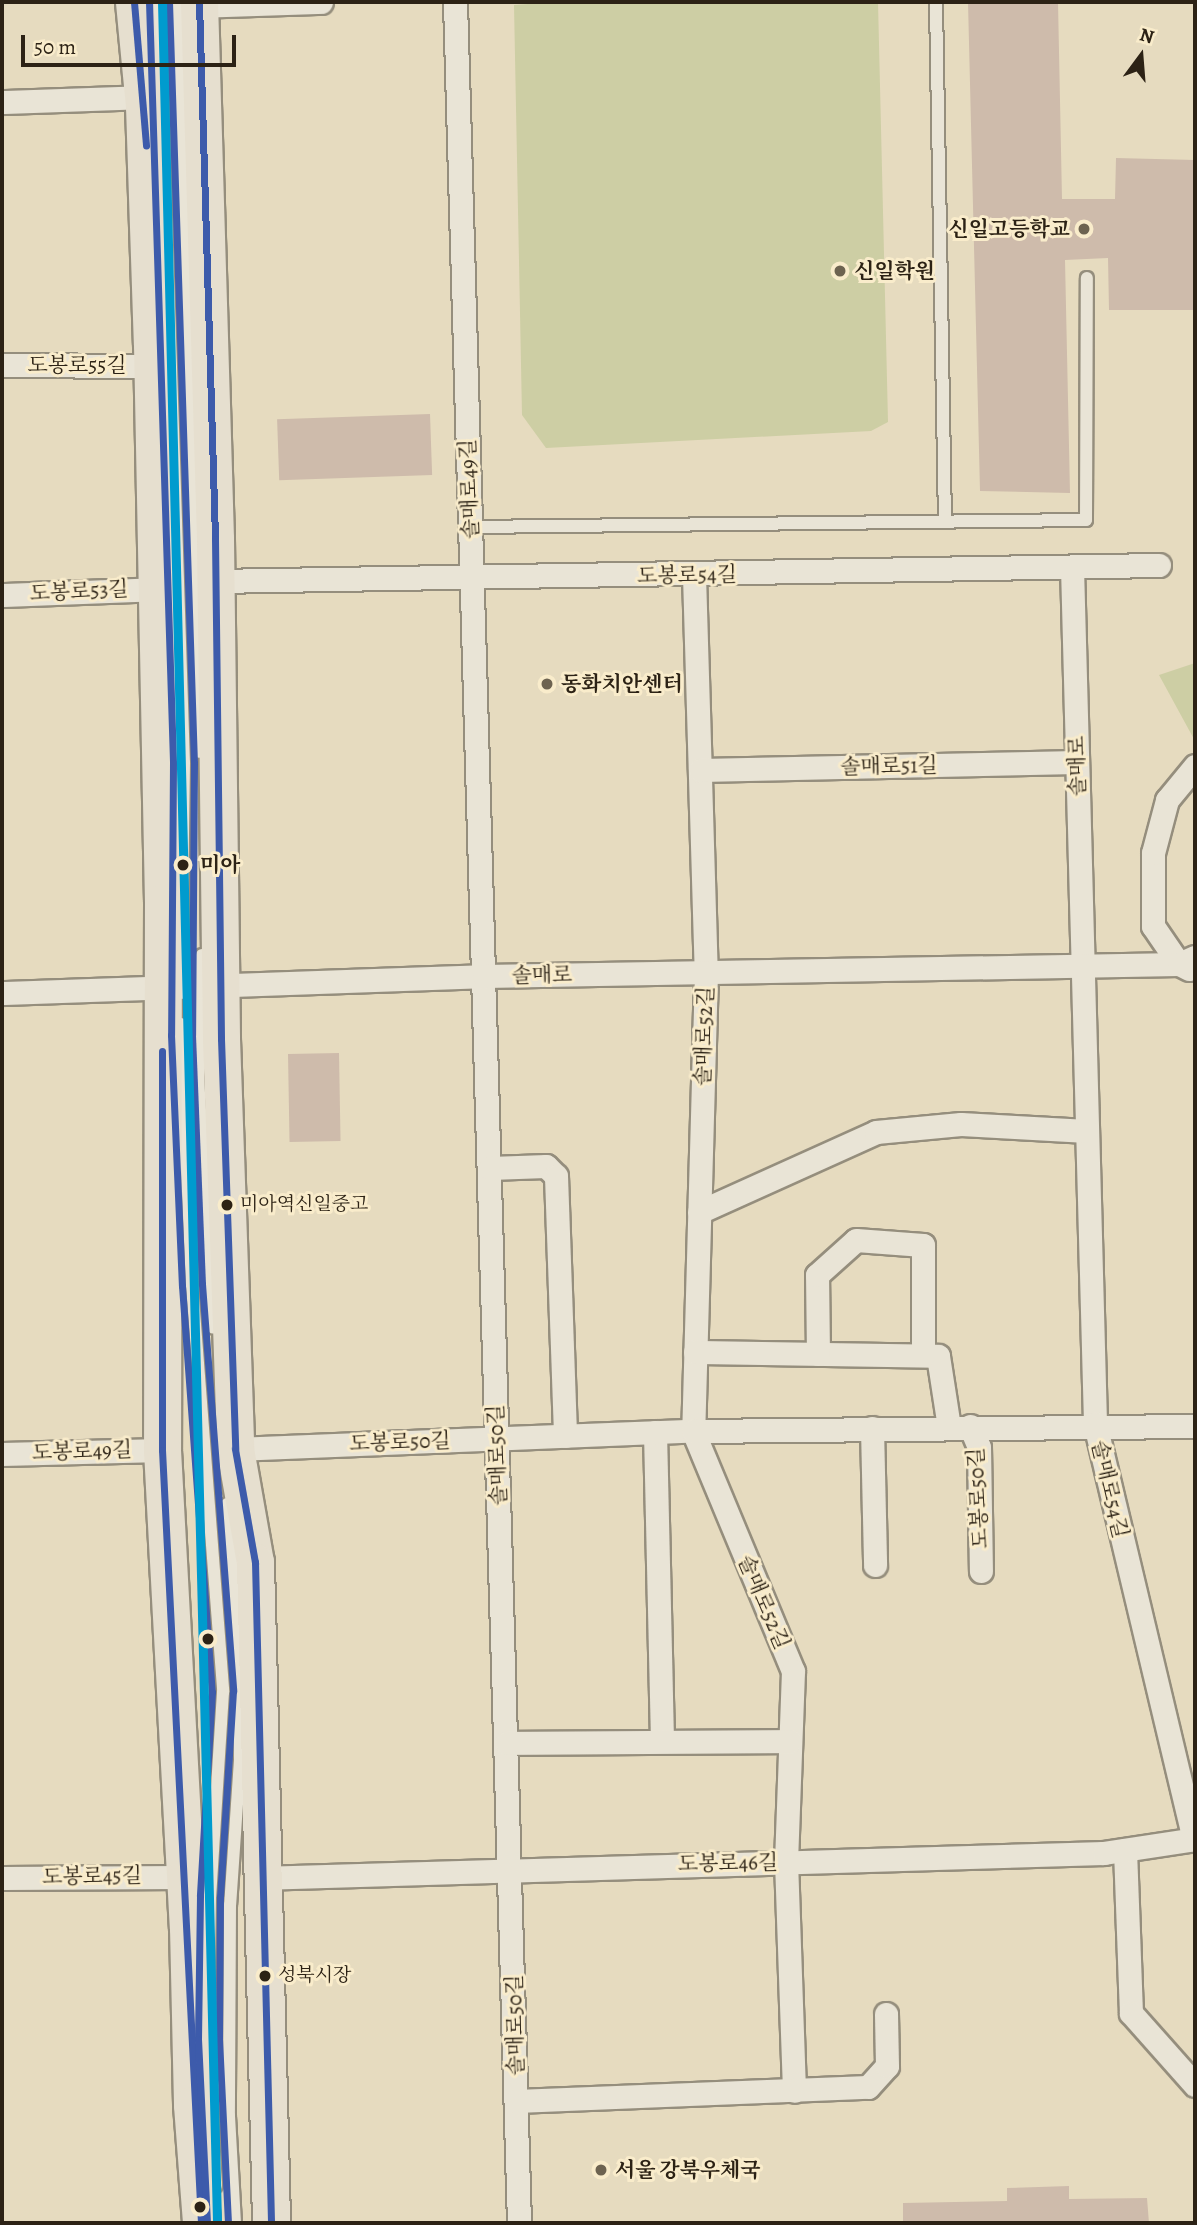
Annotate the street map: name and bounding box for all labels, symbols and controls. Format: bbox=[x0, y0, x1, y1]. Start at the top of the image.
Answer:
scale bar bbox=[24, 21, 240, 65]
north arrow bbox=[1106, 21, 1176, 91]
text: N bbox=[1137, 21, 1157, 50]
text: 50 m bbox=[34, 33, 76, 61]
place label: 신일고등학교 bbox=[948, 216, 1070, 242]
marker: 신일고등학교 bbox=[1076, 221, 1092, 237]
place label: 신일학원 bbox=[854, 258, 935, 284]
marker: 신일학원 bbox=[832, 263, 848, 279]
street label: 도봉로55길 bbox=[27, 352, 127, 378]
street label: 솔매로49길 bbox=[455, 438, 483, 540]
street label: 도봉로54길 bbox=[637, 562, 737, 588]
street label: 도봉로53길 bbox=[29, 576, 129, 606]
place label: 동화치안센터 bbox=[561, 671, 683, 697]
marker: 동화치안센터 bbox=[539, 676, 555, 692]
street label: 솔매로 bbox=[1064, 735, 1090, 797]
street label: 솔매로51길 bbox=[840, 753, 938, 779]
place label: 미아 bbox=[200, 852, 241, 878]
marker: 미아 bbox=[172, 854, 194, 876]
street label: 솔매로 bbox=[511, 962, 573, 988]
street label: 솔매로52길 bbox=[690, 986, 718, 1086]
place label: 미아역신일중고 bbox=[240, 1194, 368, 1216]
marker: 미아역신일중고 bbox=[220, 1198, 234, 1212]
street label: 솔매로50길 bbox=[483, 1404, 511, 1506]
street label: 도봉로50길 bbox=[349, 1428, 451, 1456]
street label: 도봉로49길 bbox=[31, 1437, 133, 1465]
street label: 솔매로54길 bbox=[1087, 1438, 1133, 1540]
street label: 도봉로50길 bbox=[963, 1447, 993, 1549]
street label: 솔매로52길 bbox=[733, 1551, 795, 1653]
unlabelled marker bbox=[201, 1632, 215, 1646]
street label: 도봉로46길 bbox=[678, 1850, 778, 1876]
street label: 도봉로45길 bbox=[42, 1863, 142, 1889]
place label: 성북시장 bbox=[278, 1965, 351, 1987]
marker: 성북시장 bbox=[258, 1969, 272, 1983]
street label: 솔매로50길 bbox=[502, 1974, 528, 2076]
place label: 서울 강북우체국 bbox=[615, 2157, 761, 2183]
marker: 서울 강북우체국 bbox=[593, 2162, 609, 2178]
unlabelled marker bbox=[193, 2200, 207, 2214]

